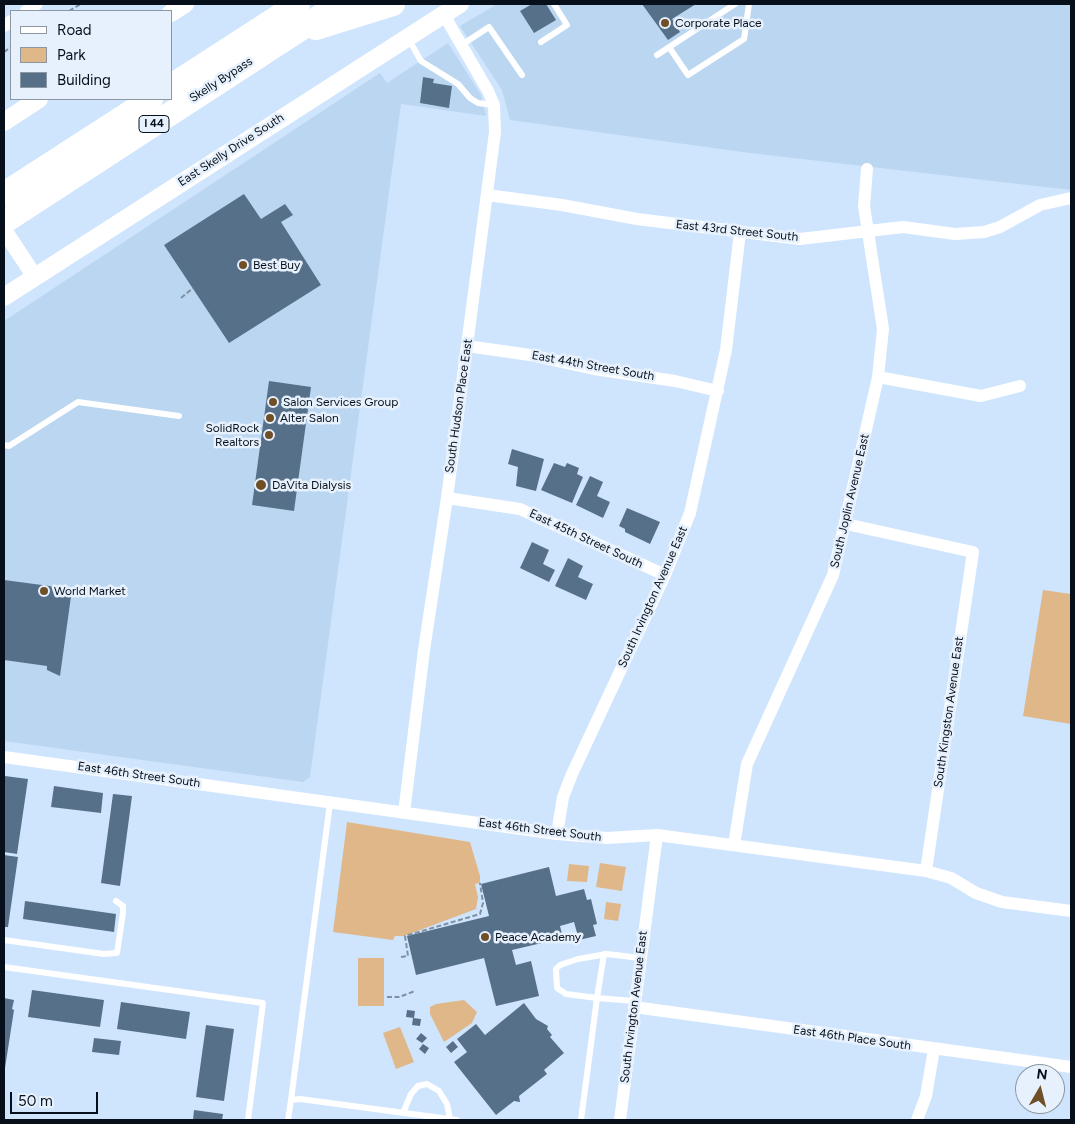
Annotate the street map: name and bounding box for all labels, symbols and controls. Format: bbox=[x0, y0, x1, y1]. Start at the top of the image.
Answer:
legend bbox=[10, 10, 172, 100]
place label: Corporate Place bbox=[675, 16, 762, 30]
marker: Corporate Place bbox=[659, 17, 671, 29]
text: Road bbox=[57, 21, 92, 39]
text: Park bbox=[57, 46, 86, 64]
street label: Skelly Bypass bbox=[187, 54, 255, 106]
text: Building bbox=[57, 71, 111, 89]
street label: East Skelly Drive South bbox=[175, 110, 287, 190]
road number: I 44 bbox=[139, 116, 169, 132]
street label: East 43rd Street South bbox=[675, 217, 799, 245]
place label: Best Buy bbox=[253, 258, 300, 272]
marker: Best Buy bbox=[237, 259, 249, 271]
street label: South Hudson Place East bbox=[442, 338, 476, 474]
street label: East 44th Street South bbox=[531, 348, 655, 384]
place label: Salon Services Group bbox=[283, 395, 398, 409]
marker: Salon Services Group bbox=[267, 396, 279, 408]
place label: Alter Salon bbox=[280, 411, 339, 425]
marker: Alter Salon bbox=[264, 412, 276, 424]
place label: SolidRock Realtors bbox=[205, 421, 259, 449]
marker: SolidRock Realtors bbox=[263, 429, 275, 441]
street label: South Joplin Avenue East bbox=[828, 432, 872, 570]
marker: DaVita Dialysis bbox=[254, 478, 268, 492]
place label: DaVita Dialysis bbox=[272, 478, 351, 492]
street label: East 45th Street South bbox=[527, 506, 645, 572]
street label: South Irvington Avenue East bbox=[615, 524, 691, 670]
place label: World Market bbox=[54, 584, 126, 598]
marker: World Market bbox=[38, 585, 50, 597]
street label: South Kingston Avenue East bbox=[931, 635, 967, 789]
street label: East 46th Street South bbox=[77, 759, 201, 791]
street label: East 46th Street South bbox=[478, 815, 602, 845]
place label: Peace Academy bbox=[495, 930, 581, 944]
street label: South Irvington Avenue East bbox=[618, 930, 650, 1084]
marker: Peace Academy bbox=[479, 931, 491, 943]
street label: East 46th Place South bbox=[792, 1023, 912, 1053]
north arrow bbox=[1015, 1064, 1065, 1114]
text: N bbox=[1035, 1065, 1049, 1084]
scale bar bbox=[12, 1082, 100, 1114]
text: 50 m bbox=[18, 1092, 53, 1110]

